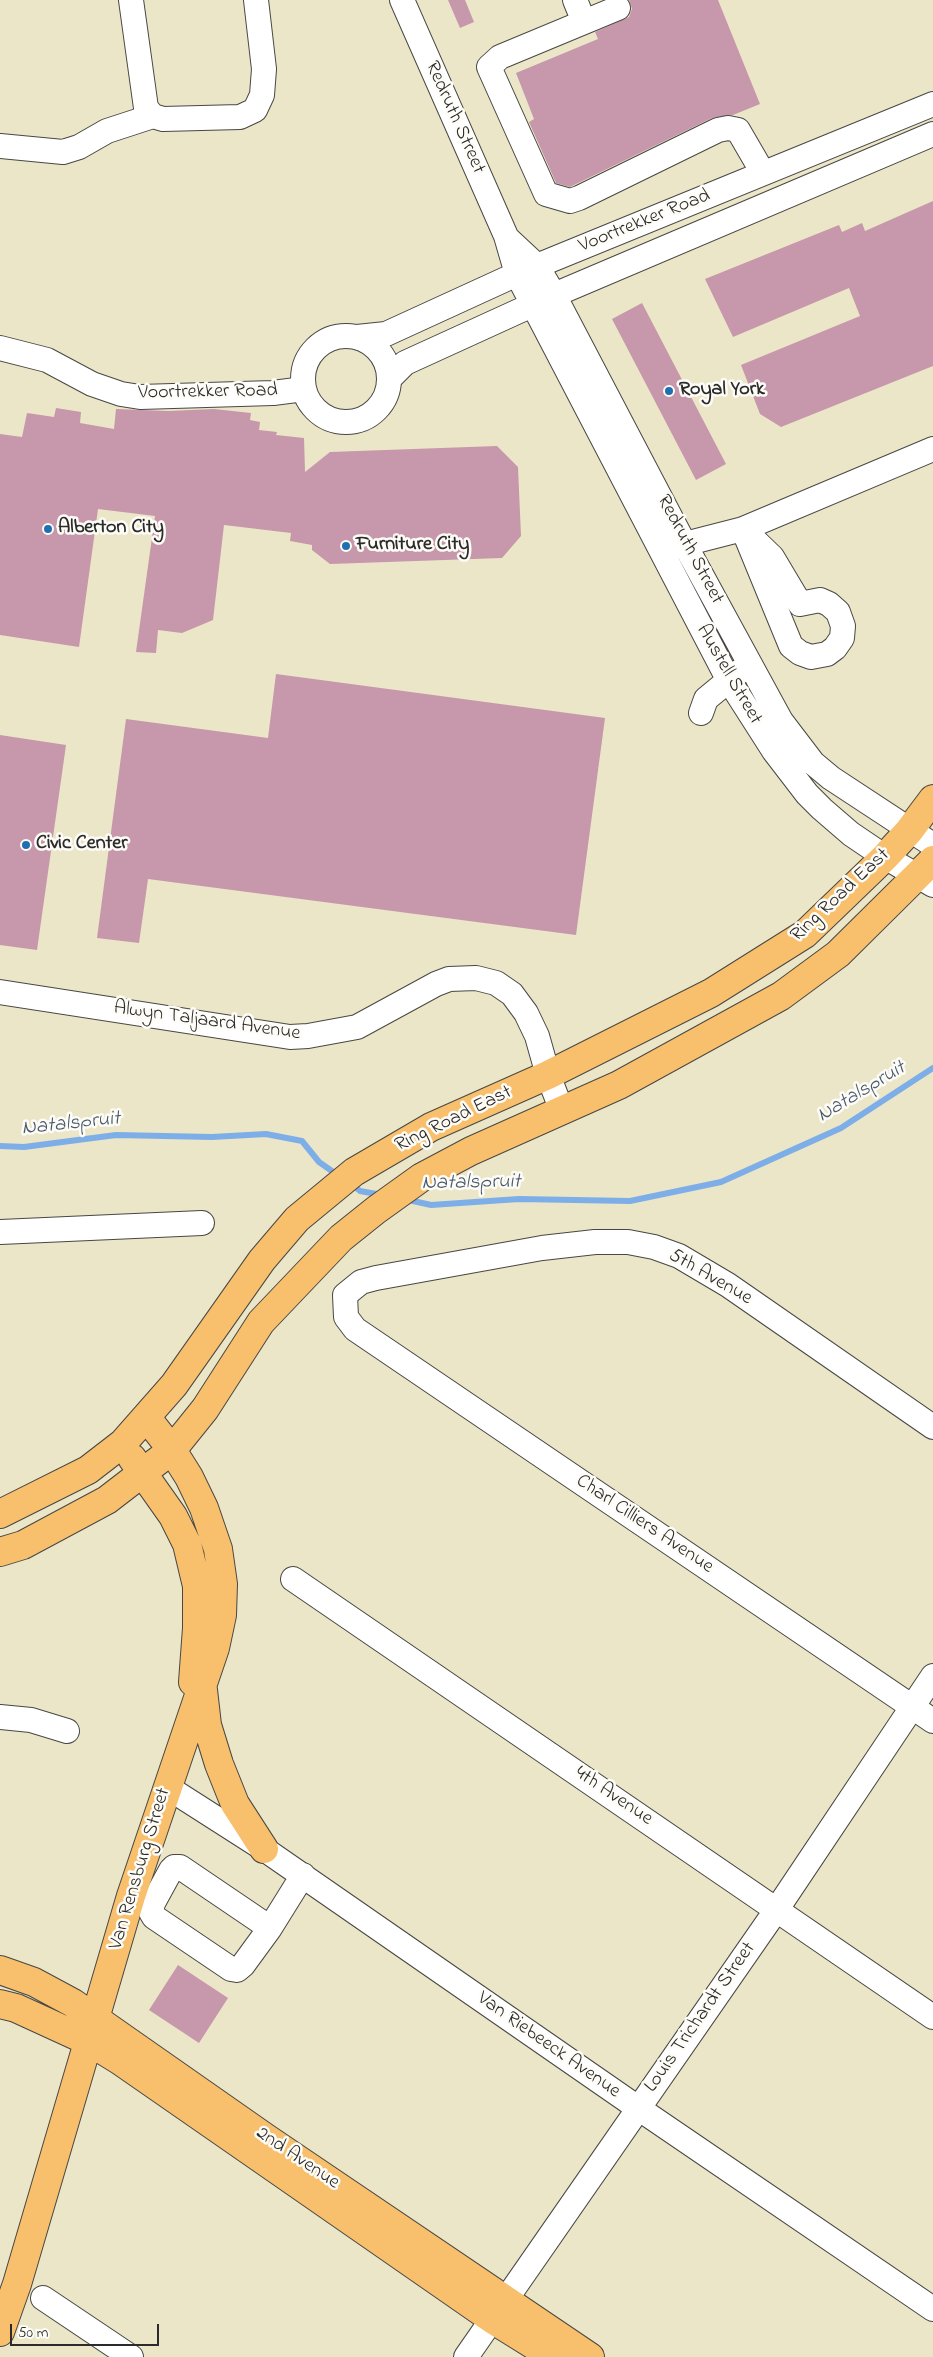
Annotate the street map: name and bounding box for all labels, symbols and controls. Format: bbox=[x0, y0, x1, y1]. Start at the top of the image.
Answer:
street label: Redruth Street bbox=[419, 58, 489, 178]
street label: Voortrekker Road bbox=[576, 185, 714, 259]
place label: Royal York bbox=[679, 379, 765, 403]
street label: Voortrekker Road bbox=[138, 380, 278, 406]
marker: Royal York bbox=[663, 385, 675, 397]
street label: Redruth Street bbox=[650, 491, 728, 609]
place label: Alberton City bbox=[58, 517, 164, 541]
marker: Alberton City bbox=[42, 523, 54, 535]
place label: Furniture City bbox=[356, 534, 469, 558]
marker: Furniture City bbox=[340, 540, 352, 552]
street label: Austell Street bbox=[690, 621, 766, 729]
place label: Civic Center bbox=[36, 833, 127, 857]
marker: Civic Center bbox=[20, 839, 32, 851]
street label: Ring Road East bbox=[786, 844, 896, 948]
street label: Alwyn Taljaard Avenue bbox=[112, 997, 302, 1047]
water label: Natalspruit bbox=[813, 1057, 911, 1129]
street label: Ring Road East bbox=[392, 1081, 516, 1159]
water label: Natalspruit bbox=[21, 1107, 121, 1143]
water label: Natalspruit bbox=[421, 1171, 521, 1197]
street label: 5th Avenue bbox=[664, 1244, 756, 1312]
street label: Charl Cilliers Avenue bbox=[571, 1470, 717, 1580]
street label: 4th Avenue bbox=[569, 1762, 657, 1832]
street label: Van Rensburg Street bbox=[105, 1785, 177, 1953]
street label: Louis Trichardt Street bbox=[640, 1938, 762, 2098]
street label: Van Riebeeck Avenue bbox=[472, 1988, 624, 2104]
street label: 2nd Avenue bbox=[251, 2122, 343, 2196]
scale bar bbox=[12, 2314, 161, 2346]
text: 50 m bbox=[18, 2322, 48, 2344]

